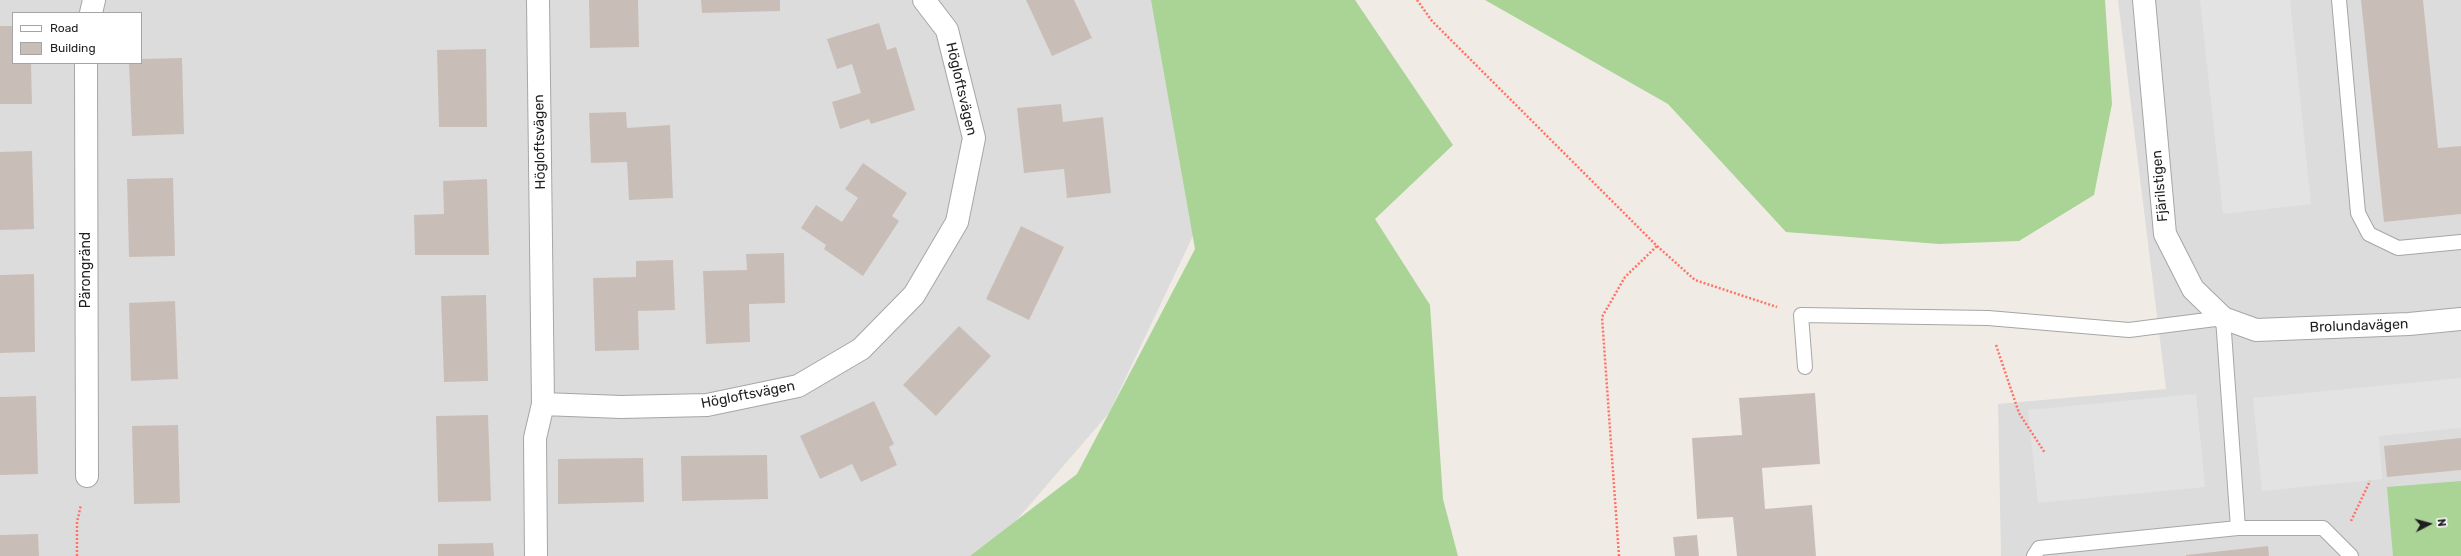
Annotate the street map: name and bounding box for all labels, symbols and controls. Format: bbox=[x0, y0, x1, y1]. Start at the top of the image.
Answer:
legend bbox=[12, 12, 142, 64]
text: Road bbox=[50, 21, 78, 35]
text: Building bbox=[50, 41, 96, 55]
street label: Högloftsvägen bbox=[942, 41, 980, 137]
street label: Högloftsvägen bbox=[531, 94, 549, 190]
street label: Fjärilstigen bbox=[2148, 149, 2172, 223]
street label: Pärongränd bbox=[78, 232, 94, 308]
street label: Brolundavägen bbox=[2309, 316, 2409, 336]
street label: Högloftsvägen bbox=[700, 378, 796, 412]
north arrow bbox=[2409, 504, 2449, 544]
text: N bbox=[2435, 518, 2448, 527]

